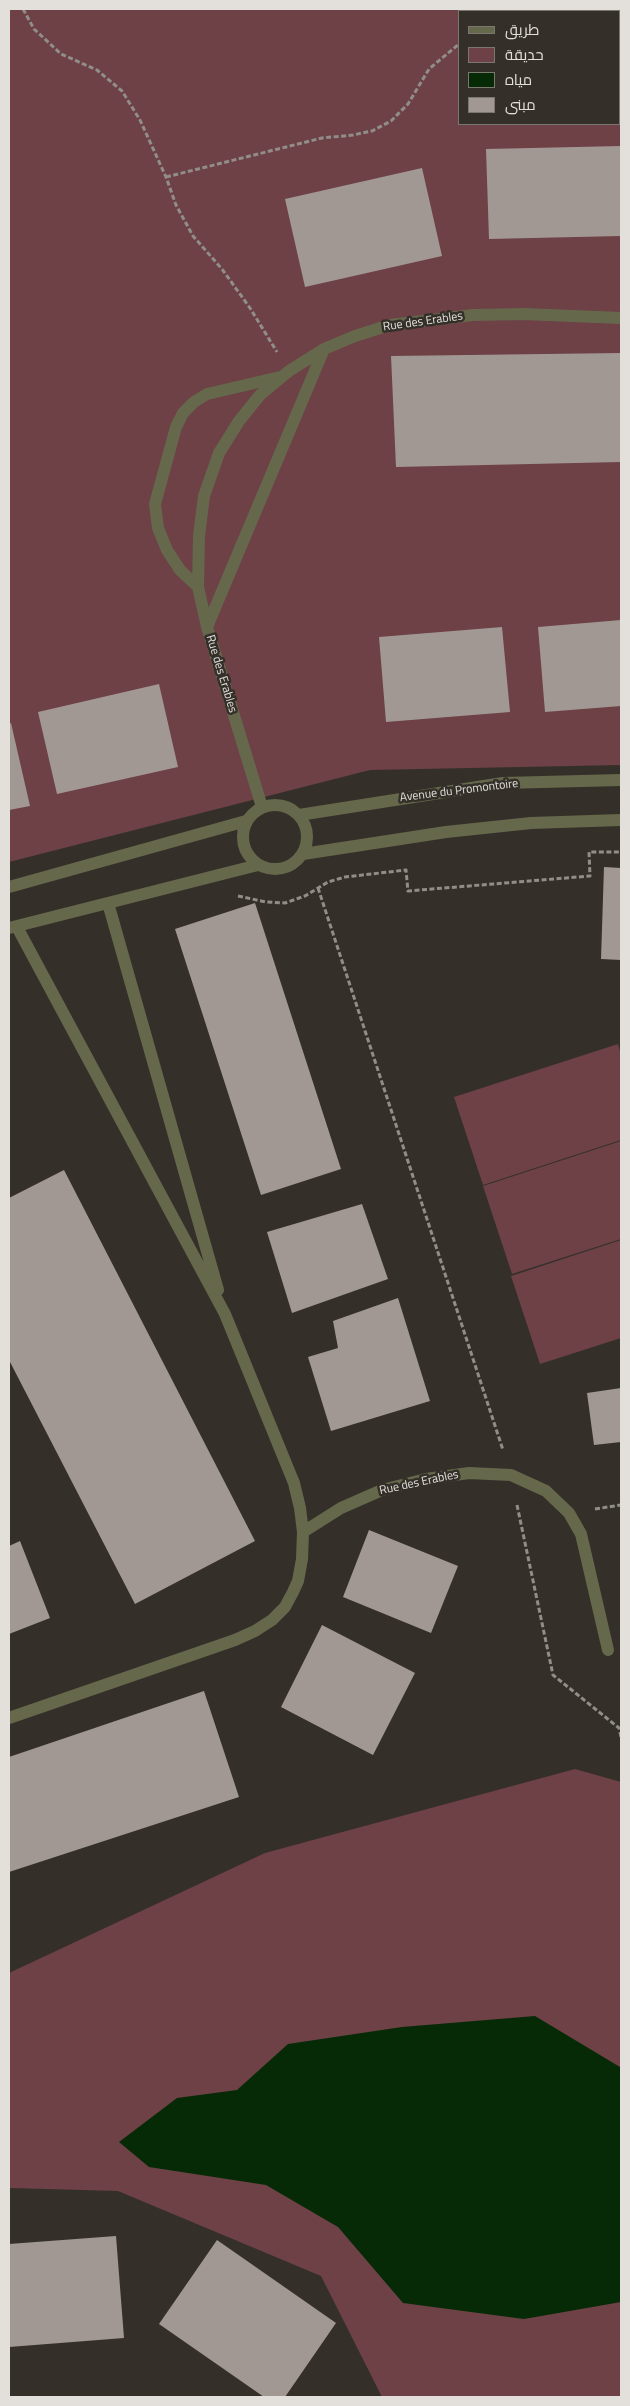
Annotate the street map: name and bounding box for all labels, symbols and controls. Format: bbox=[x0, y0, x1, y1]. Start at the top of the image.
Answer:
legend bbox=[458, 10, 620, 125]
text: طريق bbox=[505, 18, 539, 41]
text: حديقة bbox=[505, 43, 544, 66]
text: مياه bbox=[505, 68, 532, 91]
text: مبنى bbox=[505, 93, 536, 116]
street label: Rue des Erables bbox=[382, 309, 464, 335]
street label: Rue des Erables bbox=[202, 633, 240, 715]
street label: Avenue du Promontoire bbox=[399, 777, 519, 805]
street label: Rue des Erables bbox=[378, 1468, 460, 1498]

